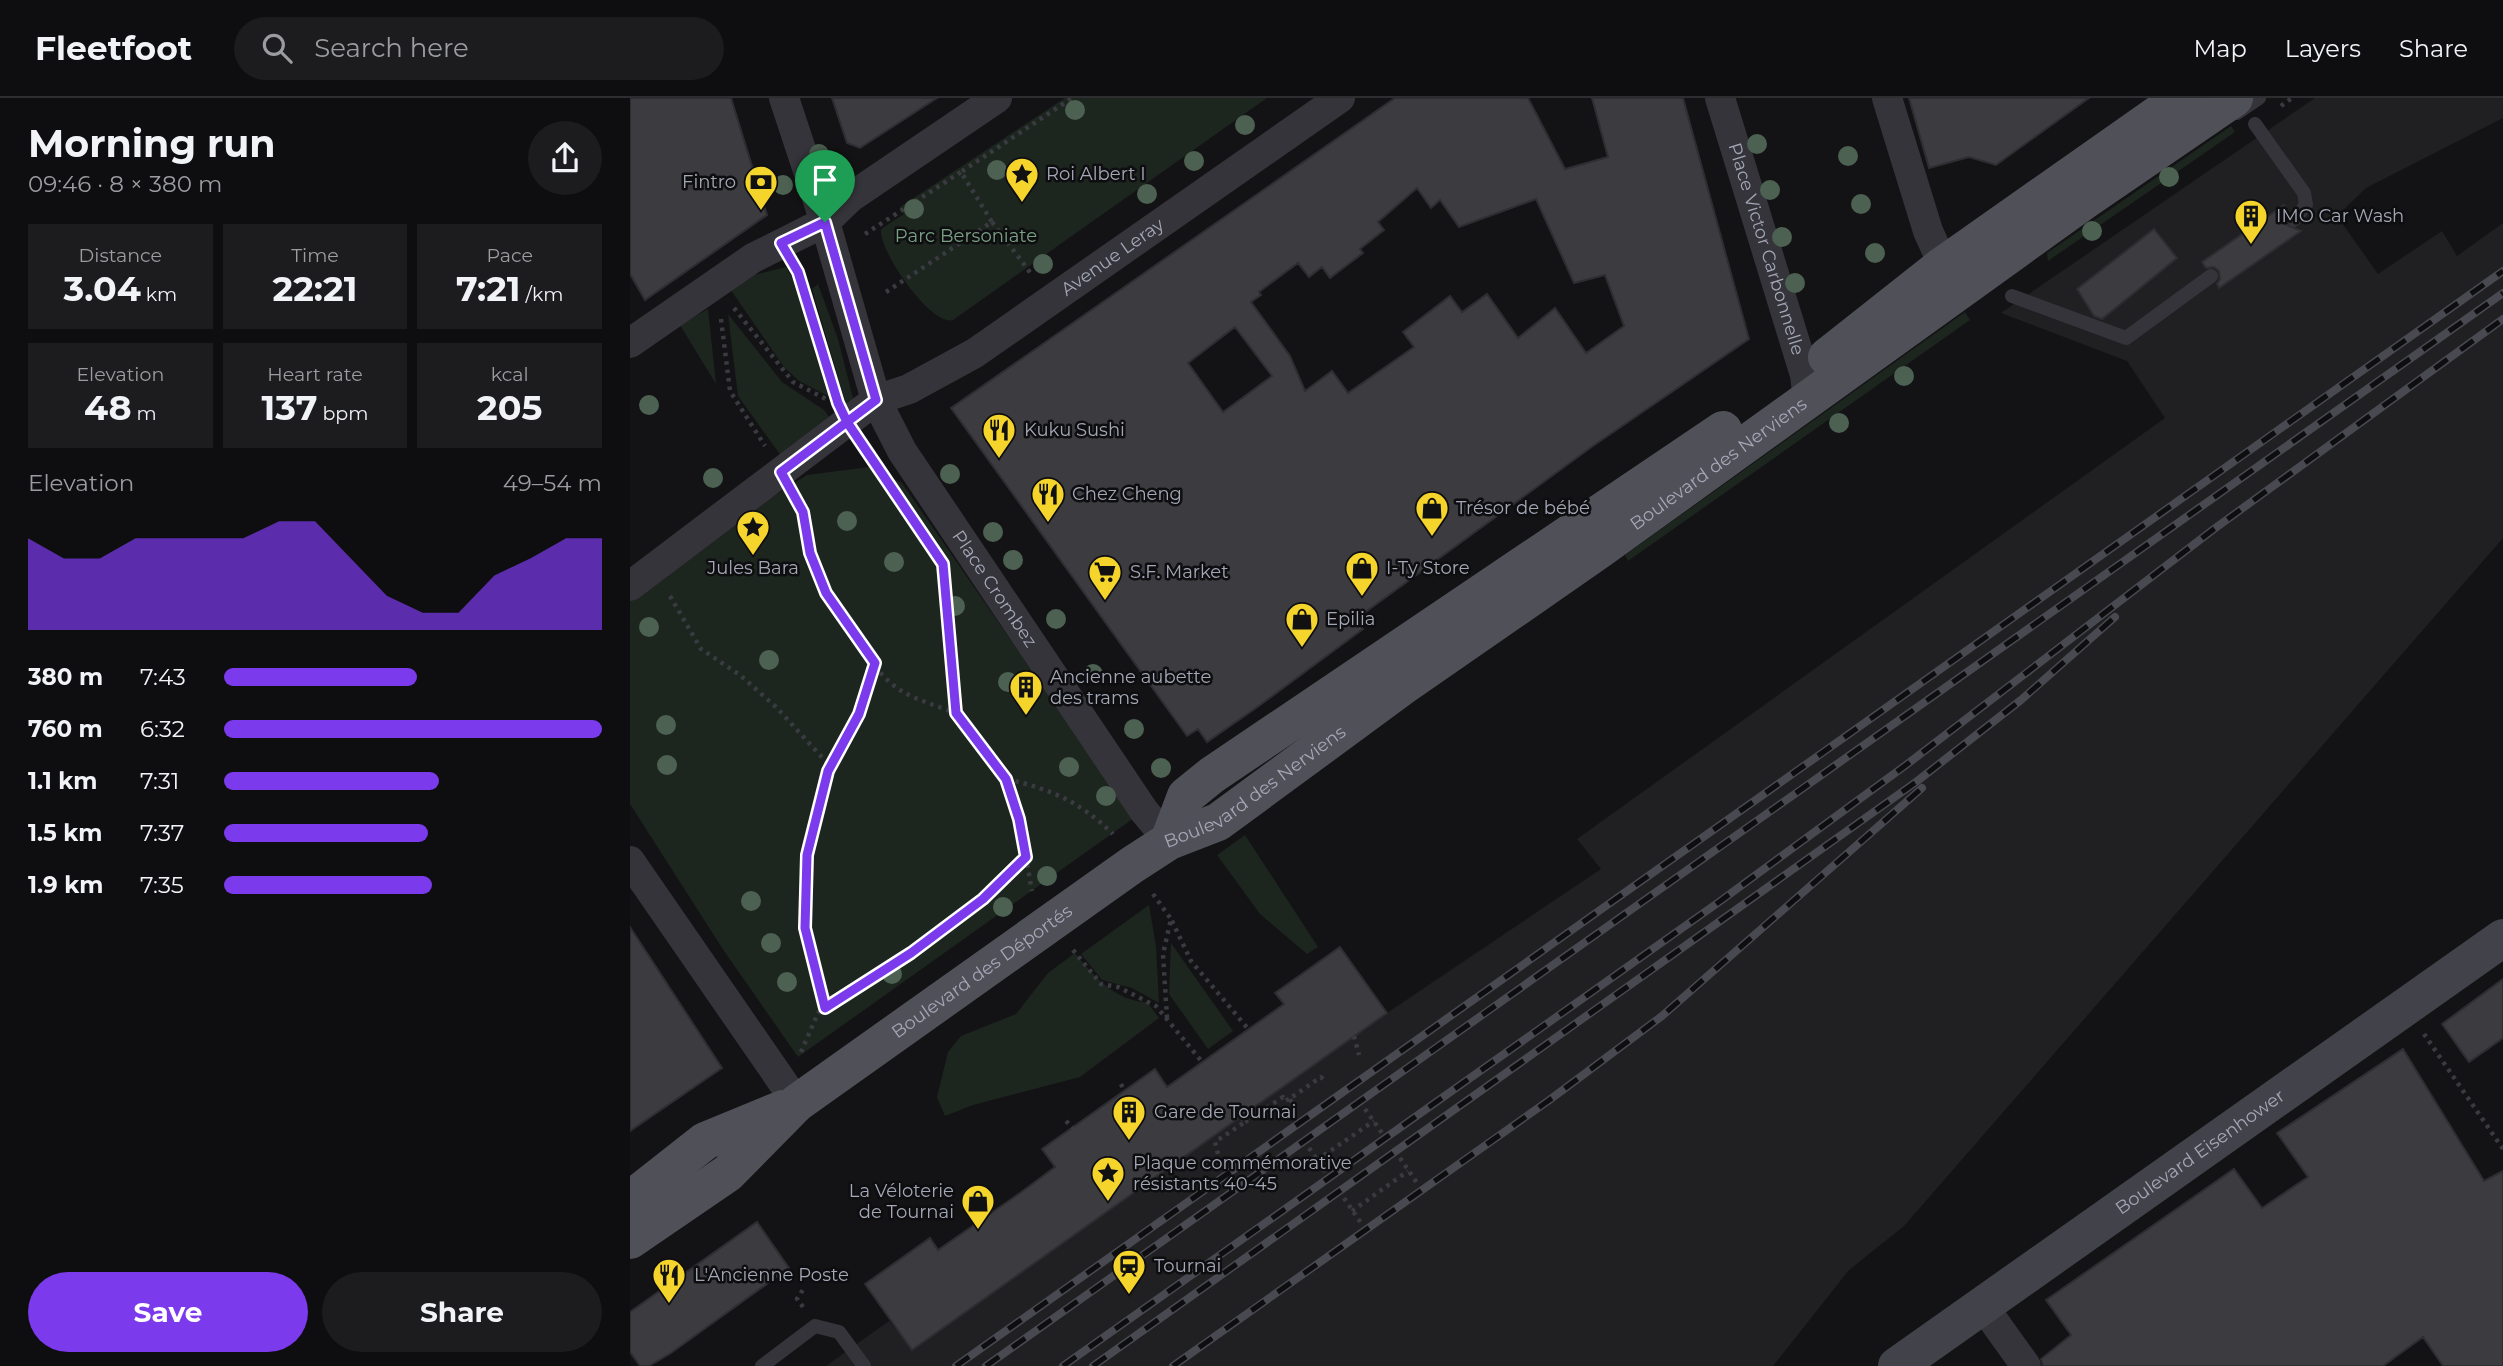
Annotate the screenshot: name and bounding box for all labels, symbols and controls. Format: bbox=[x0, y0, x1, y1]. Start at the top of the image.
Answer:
search box bbox=[234, 17, 724, 80]
text: Fleetfoot bbox=[35, 28, 192, 68]
icon: search bbox=[258, 29, 296, 67]
text: Search here bbox=[314, 32, 469, 64]
text: Map bbox=[2193, 34, 2247, 63]
text: Layers bbox=[2285, 34, 2361, 63]
text: Share bbox=[2399, 34, 2468, 63]
text: Morning run bbox=[28, 120, 276, 167]
button: share bbox=[528, 121, 602, 195]
street label: Place Victor Carbonnelle bbox=[1723, 140, 1809, 358]
pin bbox=[795, 150, 855, 222]
place icon: Roi Albert I bbox=[1003, 155, 1041, 204]
icon: arrive bbox=[806, 161, 844, 199]
bank icon: Fintro bbox=[742, 163, 780, 212]
place label: Roi Albert I bbox=[1046, 163, 1146, 185]
text: 09:46 · 8 × 380 m bbox=[28, 170, 222, 198]
place label: Fintro bbox=[682, 171, 736, 193]
building icon: IMO Car Wash bbox=[2232, 197, 2270, 246]
place label: IMO Car Wash bbox=[2276, 205, 2404, 227]
street label: Avenue Leray bbox=[1057, 213, 1168, 301]
park label: Parc Bersoniate bbox=[895, 225, 1037, 247]
text: Distance bbox=[79, 244, 162, 267]
text: Time bbox=[291, 244, 339, 267]
text: Pace bbox=[486, 244, 533, 267]
text: 3.04 bbox=[63, 267, 141, 310]
text: 22:21 bbox=[273, 267, 357, 310]
text: 7:21 bbox=[456, 267, 521, 310]
text: km bbox=[141, 283, 177, 306]
text: /km bbox=[521, 283, 563, 306]
text: Elevation bbox=[76, 363, 164, 386]
text: Heart rate bbox=[267, 363, 363, 386]
text: kcal bbox=[491, 363, 529, 386]
text: 48 bbox=[84, 386, 132, 429]
text: 137 bbox=[262, 386, 317, 429]
text: 205 bbox=[477, 386, 542, 429]
street label: Boulevard des Nerviens bbox=[1626, 393, 1811, 535]
text: m bbox=[132, 402, 157, 425]
text: bpm bbox=[317, 402, 368, 425]
restaurant icon: Kuku Sushi bbox=[980, 411, 1018, 460]
place label: Kuku Sushi bbox=[1024, 419, 1125, 441]
text: Elevation bbox=[28, 469, 134, 497]
text: 49–54 m bbox=[503, 469, 602, 497]
restaurant icon: Chez Cheng bbox=[1029, 475, 1067, 524]
place label: Chez Cheng bbox=[1072, 483, 1182, 505]
shop icon: Trésor de bébé bbox=[1413, 489, 1451, 538]
place label: Trésor de bébé bbox=[1456, 497, 1590, 519]
place icon: Jules Bara bbox=[734, 508, 772, 557]
street label: Place Crombez bbox=[947, 526, 1042, 651]
shop icon: I-Ty Store bbox=[1343, 549, 1381, 598]
supermarket icon: S.F. Market bbox=[1086, 553, 1124, 602]
place label: Jules Bara bbox=[706, 557, 799, 579]
place label: I-Ty Store bbox=[1386, 557, 1470, 579]
place label: S.F. Market bbox=[1130, 561, 1228, 583]
shop icon: Epilia bbox=[1283, 600, 1321, 649]
place label: Epilia bbox=[1326, 608, 1375, 630]
text: 380 m bbox=[28, 663, 103, 691]
text: 7:43 bbox=[140, 663, 186, 691]
place label: Ancienne aubette des trams bbox=[1050, 666, 1212, 709]
building icon: Ancienne aubette des trams bbox=[1007, 668, 1045, 717]
text: 760 m bbox=[28, 715, 103, 743]
text: 6:32 bbox=[140, 715, 185, 743]
street label: Boulevard des Nerviens bbox=[1161, 721, 1350, 853]
text: 1.1 km bbox=[28, 767, 97, 795]
text: 7:31 bbox=[140, 767, 179, 795]
text: 1.5 km bbox=[28, 819, 102, 847]
text: 7:37 bbox=[140, 819, 184, 847]
text: 1.9 km bbox=[28, 871, 103, 899]
text: 7:35 bbox=[140, 871, 184, 899]
street label: Boulevard des Déportés bbox=[887, 900, 1077, 1043]
street label: Boulevard Eisenhower bbox=[2111, 1085, 2289, 1219]
building icon: Gare de Tournai bbox=[1110, 1093, 1148, 1142]
place label: Gare de Tournai bbox=[1154, 1101, 1296, 1123]
place label: Plaque commémorative résistants 40-45 bbox=[1133, 1152, 1352, 1195]
place icon: Plaque commémorative résistants 40-45 bbox=[1089, 1154, 1127, 1203]
place label: La Véloterie de Tournai bbox=[849, 1180, 954, 1223]
shop icon: La Véloterie de Tournai bbox=[959, 1182, 997, 1231]
station icon: Tournai bbox=[1110, 1247, 1148, 1296]
place label: Tournai bbox=[1154, 1255, 1221, 1277]
restaurant icon: L'Ancienne Poste bbox=[650, 1256, 688, 1305]
place label: L'Ancienne Poste bbox=[694, 1264, 849, 1286]
button: Save bbox=[28, 1272, 308, 1352]
button: Share bbox=[322, 1272, 602, 1352]

